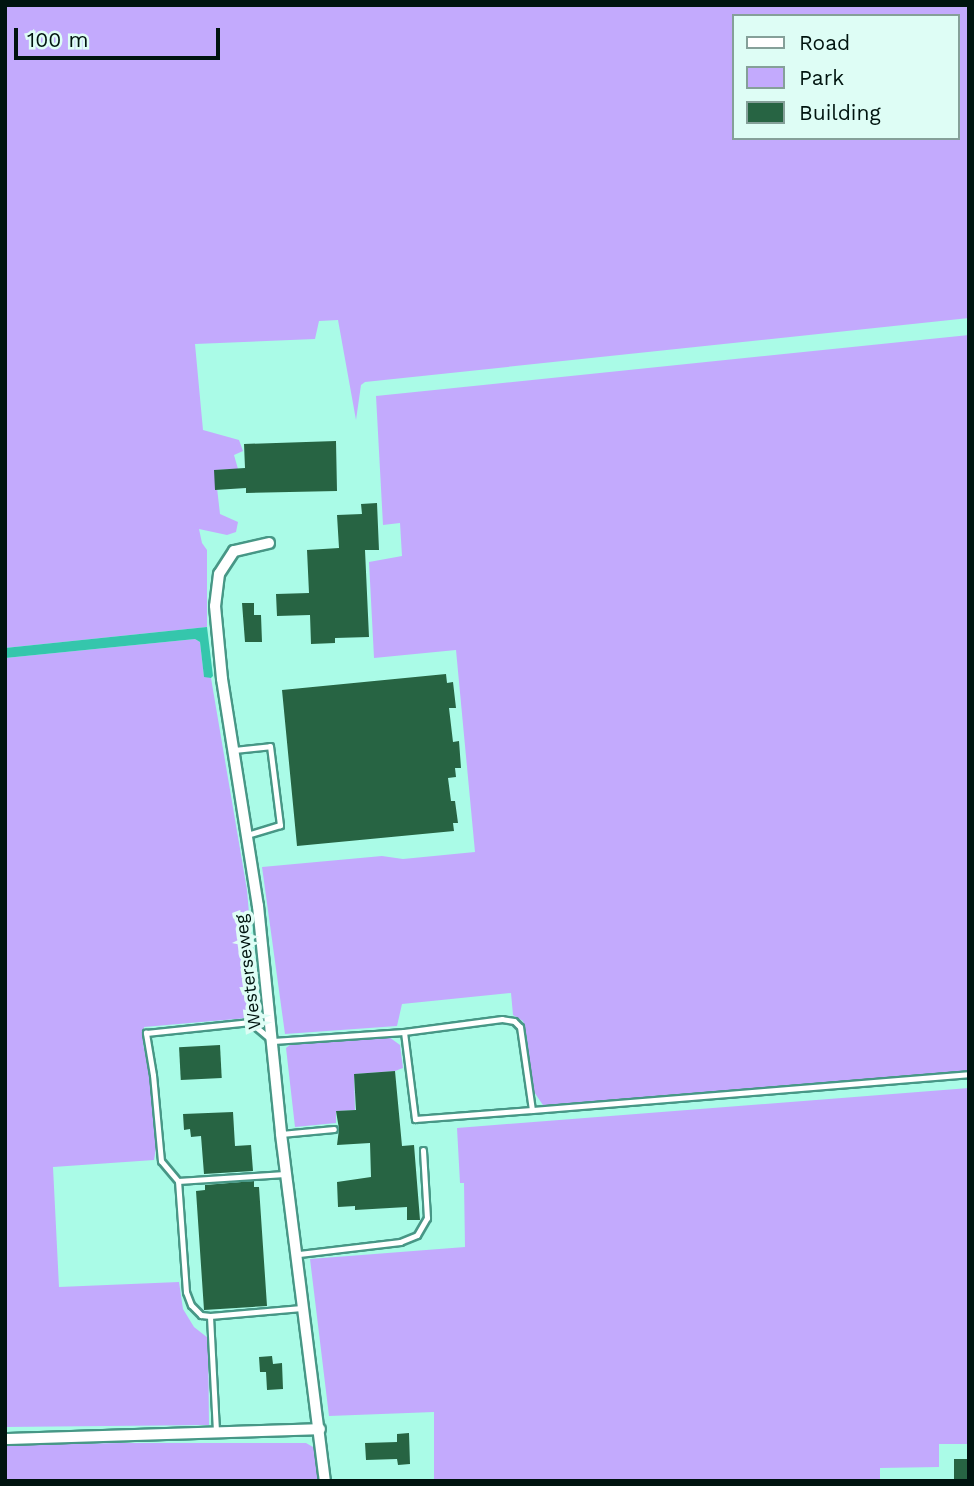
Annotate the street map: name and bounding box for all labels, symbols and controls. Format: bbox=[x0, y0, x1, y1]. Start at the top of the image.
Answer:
scale bar bbox=[18, 14, 224, 58]
legend bbox=[732, 14, 960, 140]
text: 100 m bbox=[27, 27, 89, 52]
text: Road bbox=[799, 30, 850, 55]
text: Park bbox=[799, 65, 844, 90]
text: Building bbox=[799, 100, 881, 125]
street label: Westerseweg bbox=[230, 913, 266, 1031]

